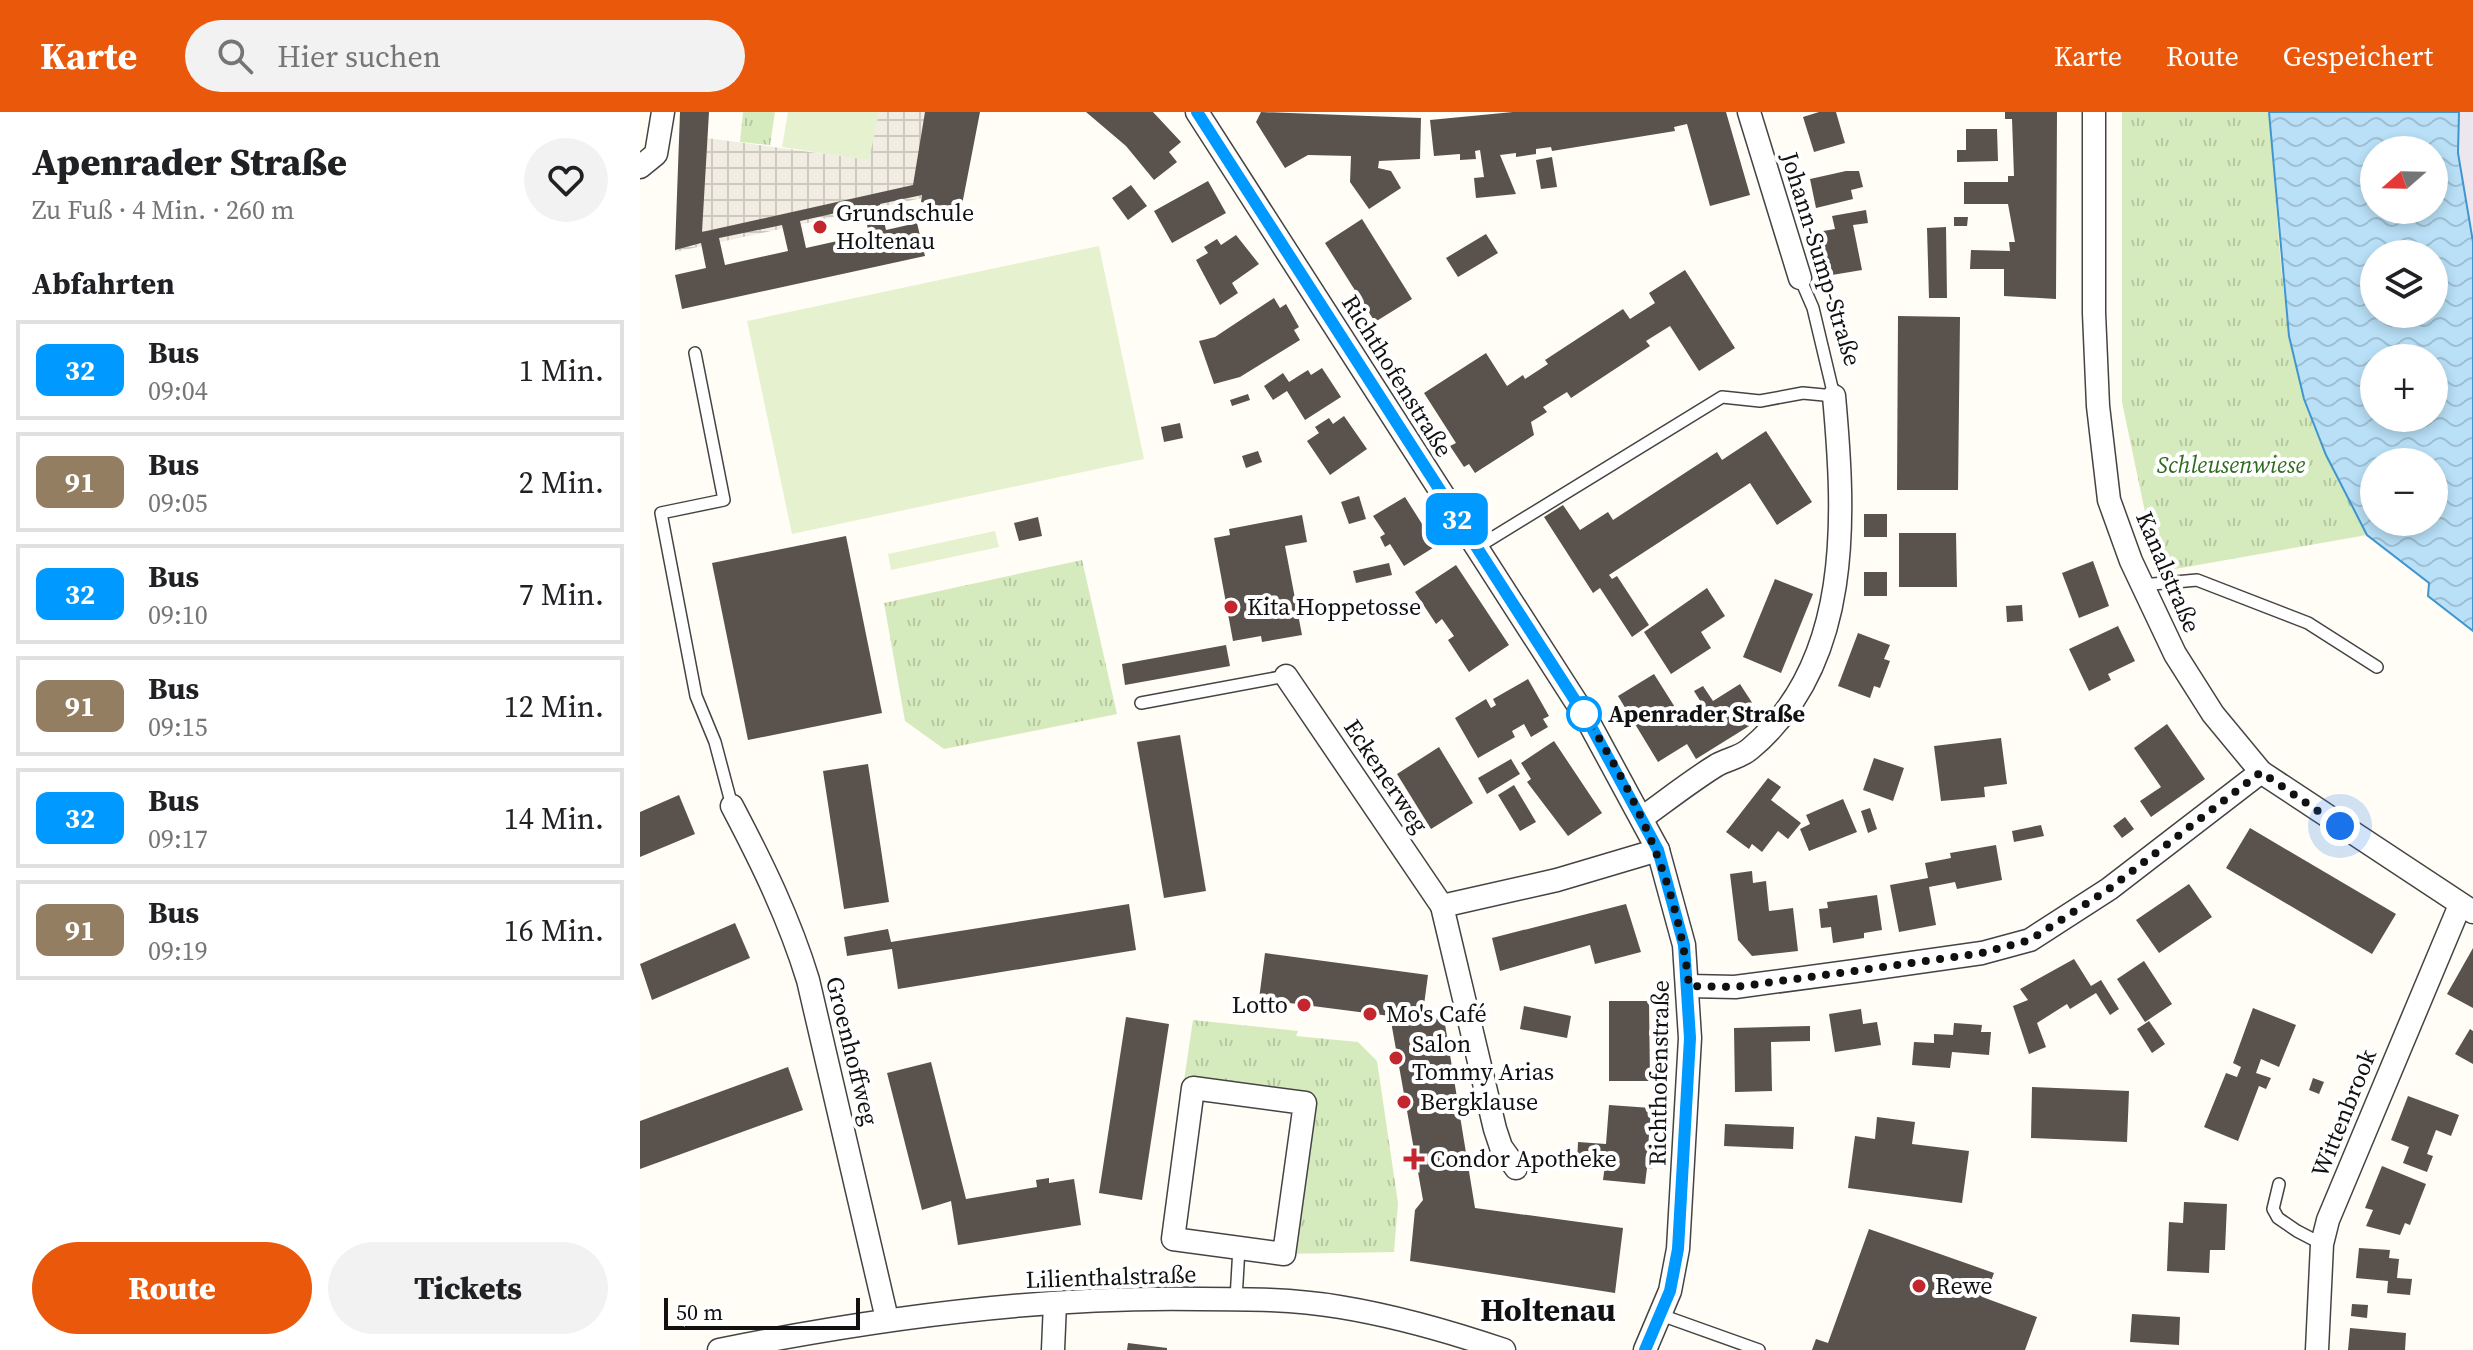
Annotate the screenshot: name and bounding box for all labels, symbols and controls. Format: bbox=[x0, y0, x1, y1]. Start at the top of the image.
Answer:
search box bbox=[185, 20, 745, 92]
text: Karte bbox=[40, 30, 137, 82]
icon: search bbox=[213, 34, 257, 78]
text: Hier suchen bbox=[277, 36, 441, 77]
text: Karte bbox=[2054, 37, 2122, 75]
text: Route bbox=[2166, 37, 2239, 75]
text: Gespeichert bbox=[2283, 37, 2433, 75]
text: Apenrader Straße bbox=[32, 136, 347, 188]
north arrow bbox=[2360, 136, 2448, 224]
map controls bbox=[2360, 136, 2448, 536]
button: heart bbox=[524, 138, 608, 222]
street label: Johann-Sump-Straße bbox=[1773, 147, 1870, 370]
text: Zu Fuß · 4 Min. · 260 m bbox=[32, 192, 294, 228]
place label: Grundschule Holtenau bbox=[836, 196, 974, 257]
marker: Grundschule Holtenau bbox=[811, 218, 829, 236]
button: layers bbox=[2360, 240, 2448, 328]
text: Abfahrten bbox=[32, 263, 175, 304]
street label: Richthofenstraße bbox=[1334, 288, 1461, 463]
text: Bus bbox=[148, 332, 199, 373]
button: + bbox=[2360, 344, 2448, 432]
text: 1 Min. bbox=[519, 350, 604, 391]
text: 32 bbox=[65, 351, 95, 389]
text: 09:04 bbox=[148, 373, 208, 409]
text: Bus bbox=[148, 444, 199, 485]
park label: Schleusenwiese bbox=[2157, 448, 2305, 481]
button: − bbox=[2360, 448, 2448, 536]
text: 2 Min. bbox=[519, 462, 604, 503]
text: 91 bbox=[65, 463, 95, 501]
text: 09:05 bbox=[148, 485, 208, 521]
line badge: 32 bbox=[1421, 493, 1493, 545]
text: 32 bbox=[1442, 500, 1472, 538]
street label: Kanalstraße bbox=[2128, 506, 2209, 637]
text: Bus bbox=[148, 556, 199, 597]
text: 7 Min. bbox=[519, 574, 604, 615]
text: 32 bbox=[65, 575, 95, 613]
place label: Kita Hoppetosse bbox=[1247, 590, 1421, 623]
text: 09:10 bbox=[148, 597, 208, 633]
marker: Kita Hoppetosse bbox=[1222, 598, 1240, 616]
text: Bus bbox=[148, 668, 199, 709]
text: 12 Min. bbox=[504, 686, 604, 727]
text: 91 bbox=[65, 687, 95, 725]
marker: Apenrader Straße bbox=[1567, 697, 1601, 731]
place label: Apenrader Straße bbox=[1608, 697, 1805, 730]
text: 09:15 bbox=[148, 709, 208, 745]
street label: Eckenerweg bbox=[1336, 712, 1437, 839]
text: Bus bbox=[148, 780, 199, 821]
text: 14 Min. bbox=[504, 798, 604, 839]
text: 32 bbox=[65, 799, 95, 837]
your location bbox=[2320, 806, 2360, 846]
text: 09:17 bbox=[148, 821, 208, 857]
text: Bus bbox=[148, 892, 199, 933]
text: 16 Min. bbox=[504, 910, 604, 951]
text: 91 bbox=[65, 911, 95, 949]
text: 09:19 bbox=[148, 933, 208, 969]
street label: Groenhoffweg bbox=[818, 973, 887, 1129]
street label: Richthofenstraße bbox=[1640, 980, 1677, 1166]
place label: Lotto bbox=[1232, 988, 1288, 1021]
marker: Lotto bbox=[1295, 996, 1313, 1014]
place label: Mo's Café bbox=[1386, 997, 1487, 1030]
marker: Mo's Café bbox=[1361, 1005, 1379, 1023]
place label: Salon Tommy Arias bbox=[1412, 1027, 1554, 1088]
street label: Wittenbrook bbox=[2303, 1043, 2385, 1182]
marker: Salon Tommy Arias bbox=[1387, 1049, 1405, 1067]
place label: Bergklause bbox=[1420, 1085, 1538, 1118]
marker: Bergklause bbox=[1395, 1093, 1413, 1111]
place label: Condor Apotheke bbox=[1430, 1142, 1617, 1175]
marker: Condor Apotheke bbox=[1405, 1150, 1423, 1168]
button: Route bbox=[32, 1242, 312, 1334]
button: Tickets bbox=[328, 1242, 608, 1334]
street label: Lilienthalstraße bbox=[1025, 1257, 1197, 1296]
place label: Rewe bbox=[1935, 1269, 1992, 1302]
marker: Rewe bbox=[1910, 1277, 1928, 1295]
district label: Holtenau bbox=[1480, 1288, 1616, 1332]
scale bar bbox=[664, 1294, 860, 1330]
text: 50 m bbox=[676, 1297, 723, 1327]

